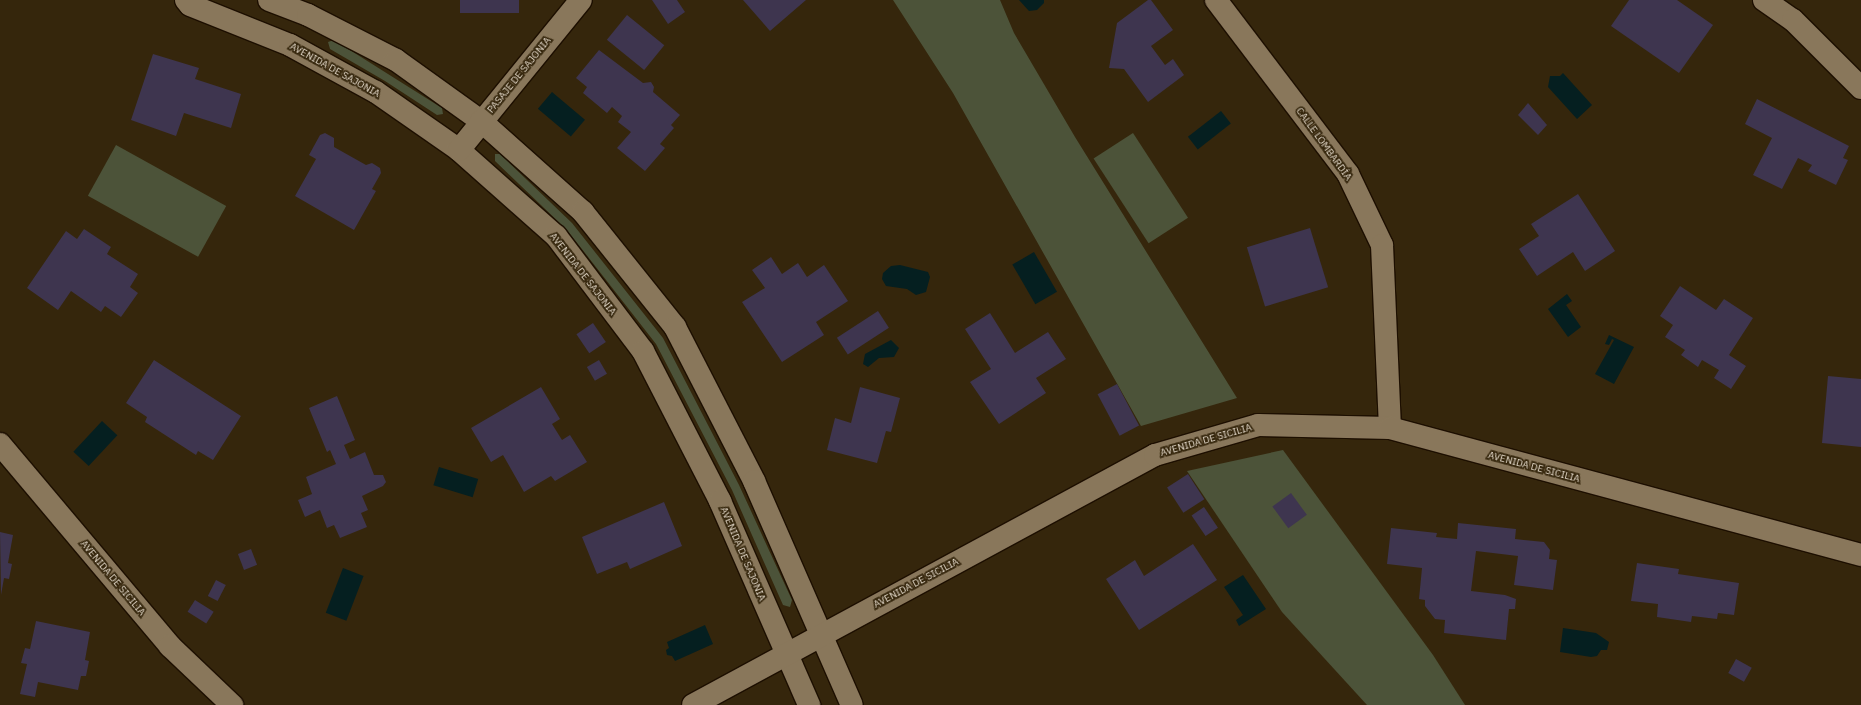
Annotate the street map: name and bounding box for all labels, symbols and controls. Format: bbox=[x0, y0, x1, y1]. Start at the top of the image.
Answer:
street label: PASAJE DE SAJONIA bbox=[485, 35, 553, 115]
street label: AVENIDA DE SAJONIA bbox=[288, 40, 382, 100]
street label: CALLE LOMBARDÍA bbox=[1294, 105, 1354, 183]
street label: AVENIDA DE SAJONIA bbox=[547, 230, 619, 318]
street label: AVENIDA DE SICILIA bbox=[1159, 421, 1253, 459]
street label: AVENIDA DE SICILIA bbox=[1487, 449, 1581, 485]
street label: AVENIDA DE SAJONIA bbox=[718, 505, 768, 603]
street label: AVENIDA DE SICILIA bbox=[78, 538, 148, 618]
street label: AVENIDA DE SICILIA bbox=[871, 555, 961, 611]

